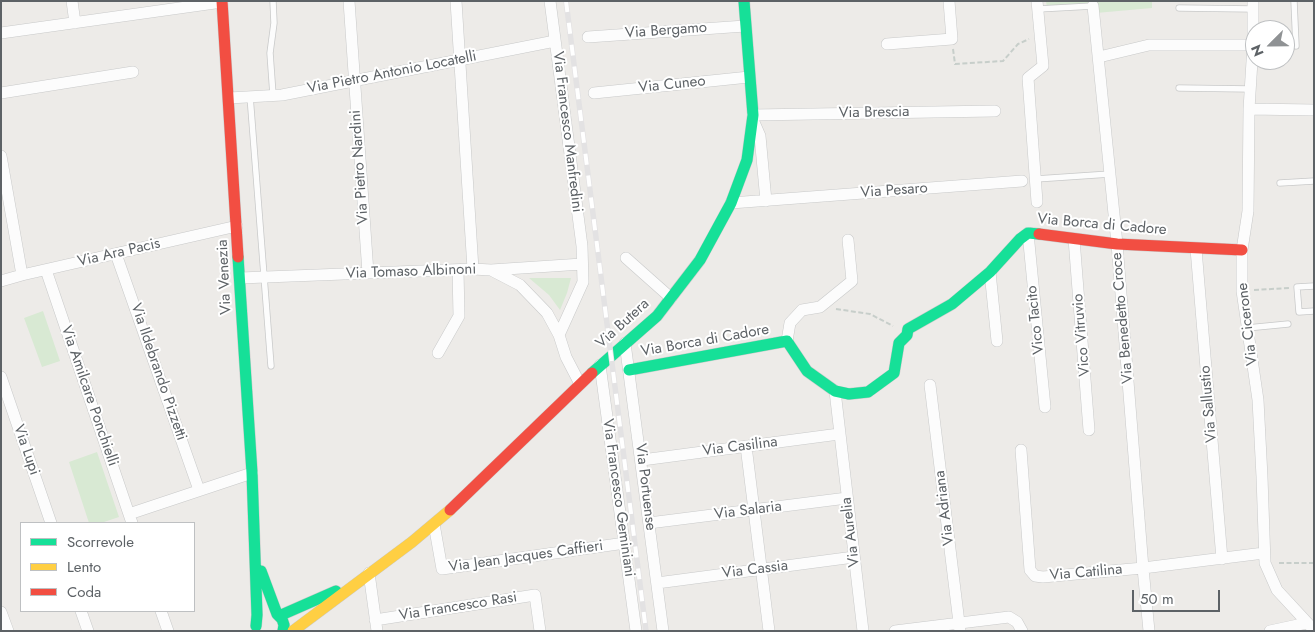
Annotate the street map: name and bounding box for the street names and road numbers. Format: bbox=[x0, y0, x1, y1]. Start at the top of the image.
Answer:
street label: Via Bergamo bbox=[624, 19, 708, 43]
street label: Via Pietro Antonio Locatelli bbox=[306, 48, 478, 98]
street label: Via Francesco Manfredini bbox=[548, 50, 586, 214]
street label: Via Cuneo bbox=[638, 73, 706, 97]
street label: Via Brescia bbox=[838, 103, 910, 123]
street label: Via Pietro Nardini bbox=[347, 109, 373, 225]
street label: Via Pesaro bbox=[860, 180, 928, 202]
street label: Via Borca di Cadore bbox=[1037, 210, 1167, 240]
street label: Via Ara Pacis bbox=[76, 235, 162, 271]
street label: Via Venezia bbox=[214, 239, 236, 315]
street label: Via Benedetto Croce bbox=[1108, 252, 1138, 384]
street label: Via Tomaso Albinoni bbox=[345, 261, 477, 283]
street label: Via Cicerone bbox=[1234, 282, 1262, 366]
street label: Vico Tacito bbox=[1023, 285, 1049, 355]
street label: Vico Vitruvio bbox=[1069, 293, 1095, 377]
street label: Via Butera bbox=[593, 295, 653, 353]
street label: Via Ildebrando Pizzetti bbox=[126, 301, 190, 443]
street label: Via Borca di Cadore bbox=[640, 321, 770, 361]
street label: Via Amilcare Ponchielli bbox=[57, 323, 121, 469]
street label: Via Sallustio bbox=[1197, 365, 1221, 443]
street label: Via Francesco Geminiani bbox=[598, 418, 638, 578]
street label: Via Lupi bbox=[9, 422, 43, 478]
street label: Via Casilina bbox=[701, 433, 779, 461]
street label: Via Portuense bbox=[631, 442, 659, 532]
street label: Via Adriana bbox=[931, 470, 959, 546]
street label: Via Aurelia bbox=[838, 496, 864, 568]
street label: Via Salaria bbox=[713, 498, 783, 524]
street label: Via Jean Jacques Caffieri bbox=[448, 537, 604, 577]
street label: Via Cassia bbox=[721, 557, 789, 583]
street label: Via Catilina bbox=[1049, 561, 1123, 585]
street label: Via Francesco Rasi bbox=[398, 589, 518, 625]

